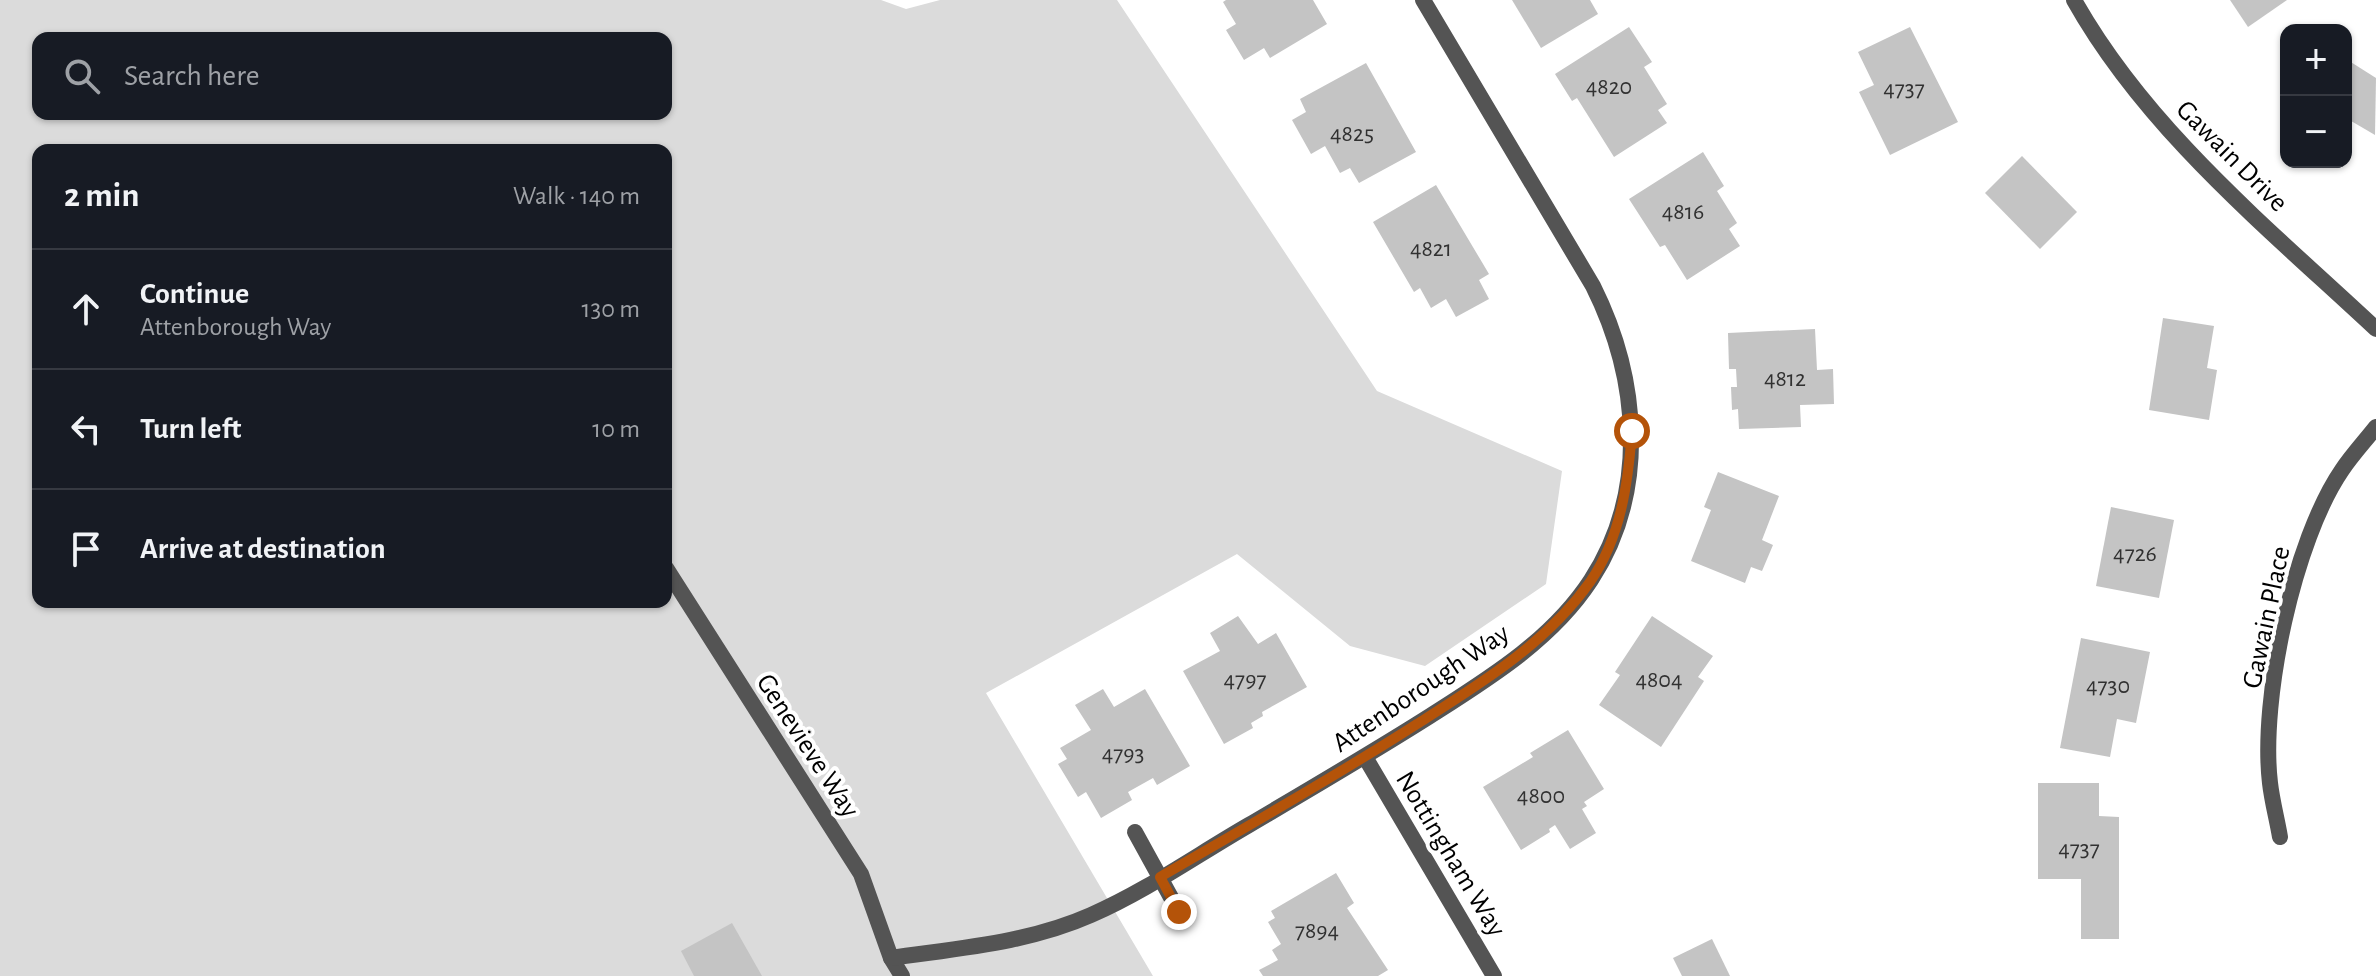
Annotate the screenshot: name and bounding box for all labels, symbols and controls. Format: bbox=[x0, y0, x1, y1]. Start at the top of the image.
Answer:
map controls bbox=[2280, 24, 2352, 168]
button: + bbox=[2280, 24, 2352, 96]
search box bbox=[32, 32, 672, 120]
icon: search bbox=[60, 54, 104, 98]
text: Search here bbox=[124, 61, 260, 91]
house number: 4820 bbox=[1586, 75, 1632, 99]
house number: 4737 bbox=[1883, 77, 1925, 101]
street label: Gawain Drive bbox=[2171, 95, 2293, 217]
button: − bbox=[2280, 96, 2352, 168]
house number: 4825 bbox=[1330, 122, 1374, 146]
text: 2 min bbox=[64, 179, 139, 213]
text: Walk · 140 m bbox=[513, 183, 640, 209]
house number: 4816 bbox=[1662, 200, 1704, 224]
house number: 4821 bbox=[1410, 237, 1452, 261]
text: Continue bbox=[140, 279, 249, 309]
icon: ahead bbox=[64, 287, 108, 331]
text: 130 m bbox=[582, 296, 640, 322]
text: Attenborough Way bbox=[140, 314, 331, 340]
house number: 4812 bbox=[1764, 367, 1806, 391]
icon: left bbox=[64, 407, 108, 451]
route start bbox=[1614, 413, 1650, 449]
text: Turn left bbox=[140, 414, 241, 444]
text: 10 m bbox=[592, 416, 640, 442]
icon: arrive bbox=[64, 527, 108, 571]
text: Arrive at destination bbox=[140, 534, 386, 564]
house number: 4726 bbox=[2113, 542, 2157, 566]
street label: Gawain Place bbox=[2238, 544, 2296, 691]
street label: Attenborough Way bbox=[1328, 619, 1514, 758]
house number: 4797 bbox=[1224, 668, 1266, 692]
house number: 4804 bbox=[1635, 668, 1683, 692]
street label: Genevieve Way bbox=[751, 669, 864, 823]
house number: 4730 bbox=[2086, 674, 2130, 698]
house number: 4793 bbox=[1102, 742, 1144, 766]
street label: Nottingham Way bbox=[1390, 767, 1511, 942]
house number: 4800 bbox=[1517, 784, 1565, 808]
house number: 4737 bbox=[2058, 837, 2100, 861]
route end bbox=[1161, 894, 1197, 930]
house number: 7894 bbox=[1295, 919, 1339, 943]

